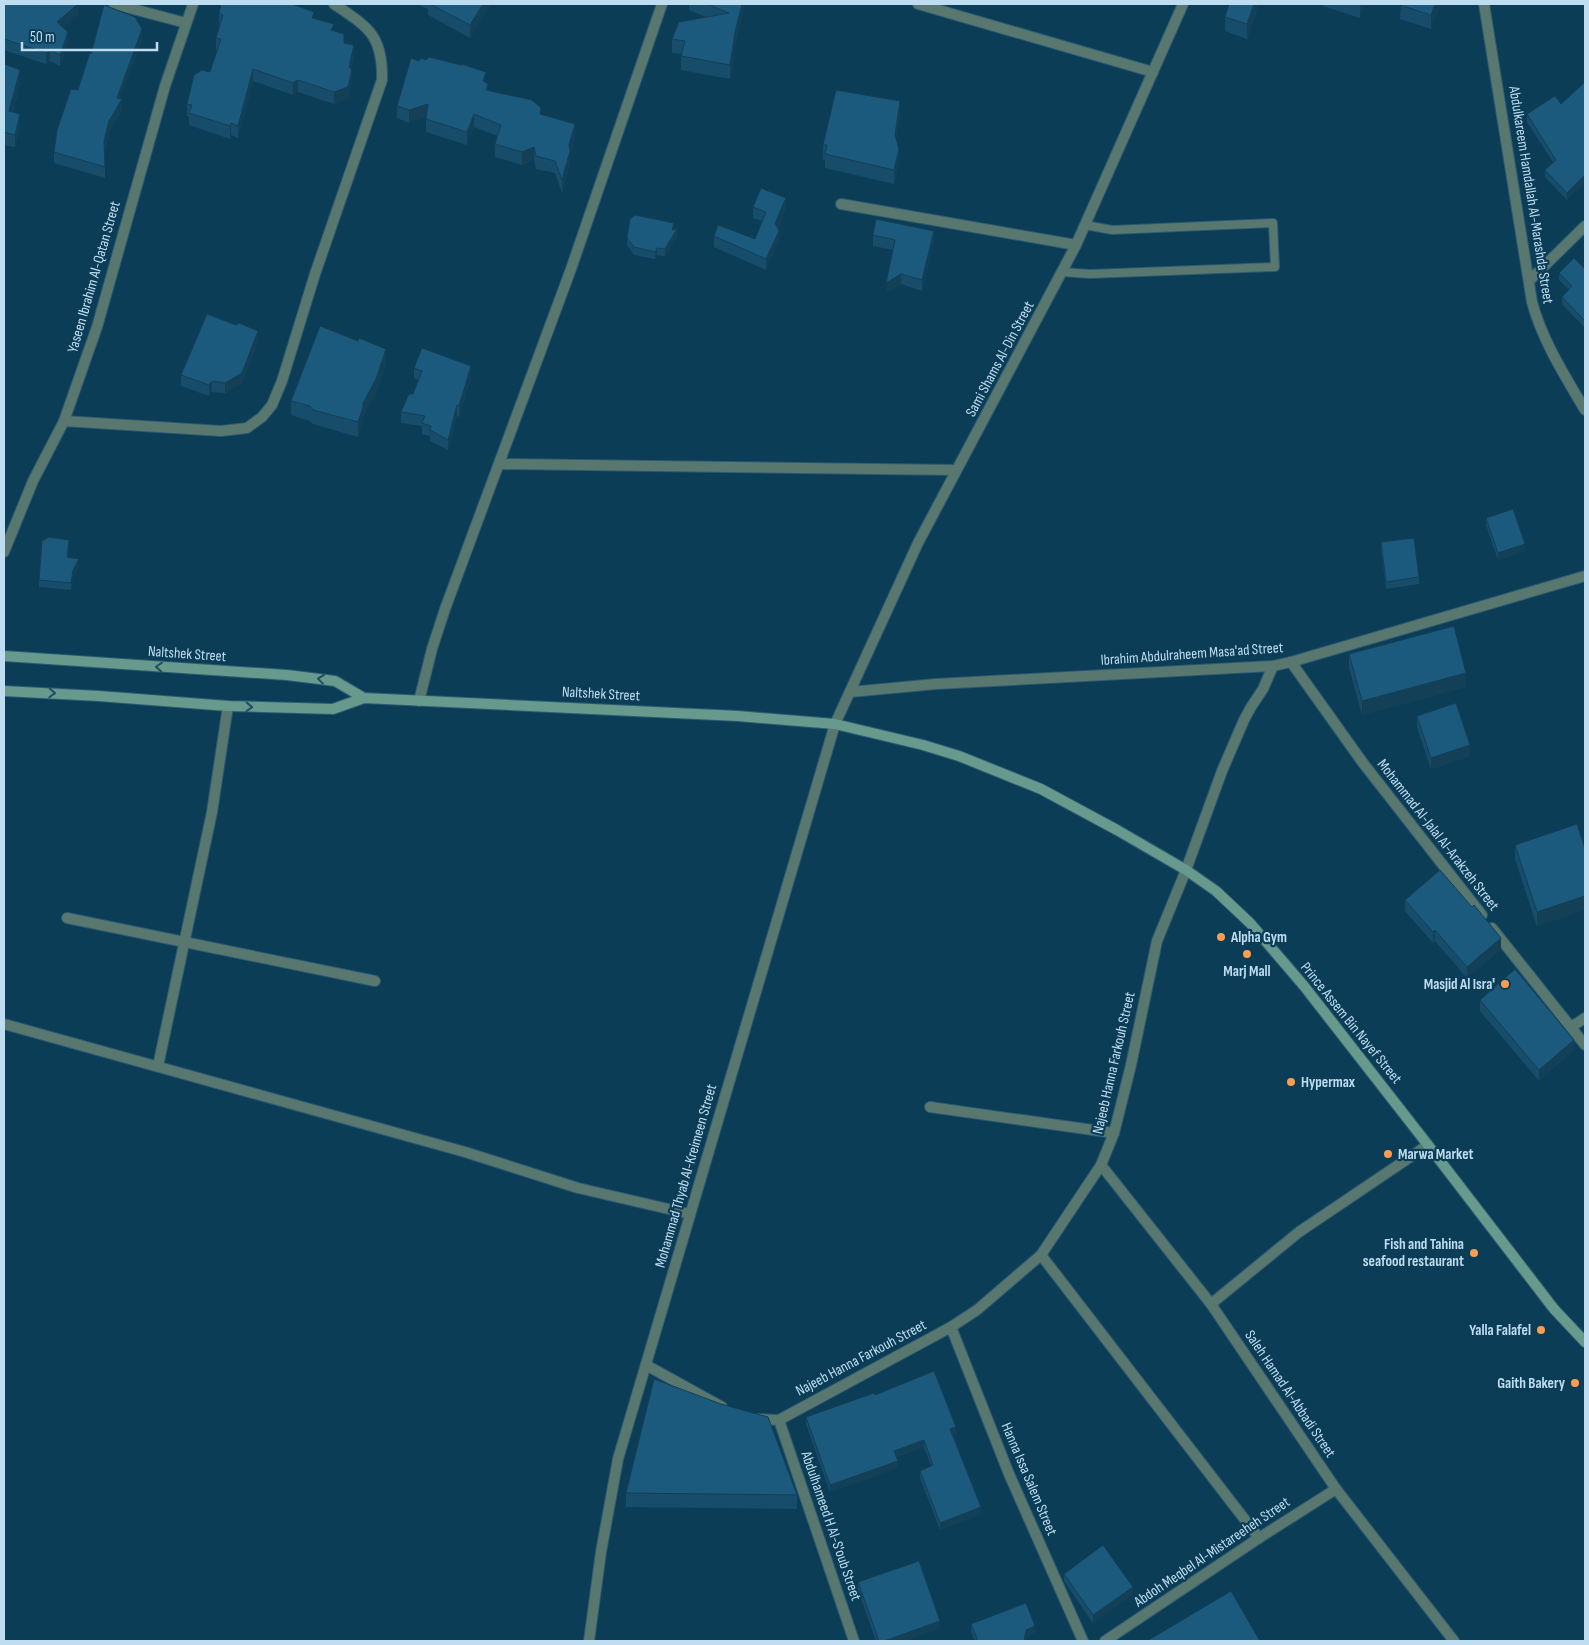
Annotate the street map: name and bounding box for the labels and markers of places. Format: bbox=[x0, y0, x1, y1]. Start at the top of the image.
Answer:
place label: Alpha Gym bbox=[1230, 928, 1287, 947]
marker: Alpha Gym bbox=[1215, 931, 1227, 943]
marker: Marj Mall bbox=[1241, 948, 1253, 960]
place label: Marj Mall bbox=[1223, 962, 1271, 981]
place label: Masjid Al Isra' bbox=[1424, 975, 1495, 994]
marker: Masjid Al Isra' bbox=[1499, 978, 1511, 990]
place label: Hypermax bbox=[1301, 1073, 1356, 1092]
marker: Hypermax bbox=[1285, 1076, 1297, 1088]
place label: Marwa Market bbox=[1398, 1145, 1474, 1164]
marker: Marwa Market bbox=[1382, 1148, 1394, 1160]
place label: Fish and Tahina seafood restaurant bbox=[1363, 1235, 1464, 1271]
marker: Fish and Tahina seafood restaurant bbox=[1468, 1247, 1480, 1259]
place label: Yalla Falafel bbox=[1469, 1321, 1531, 1340]
marker: Yalla Falafel bbox=[1535, 1324, 1547, 1336]
place label: Gaith Bakery bbox=[1497, 1374, 1566, 1393]
marker: Gaith Bakery bbox=[1569, 1377, 1581, 1389]

